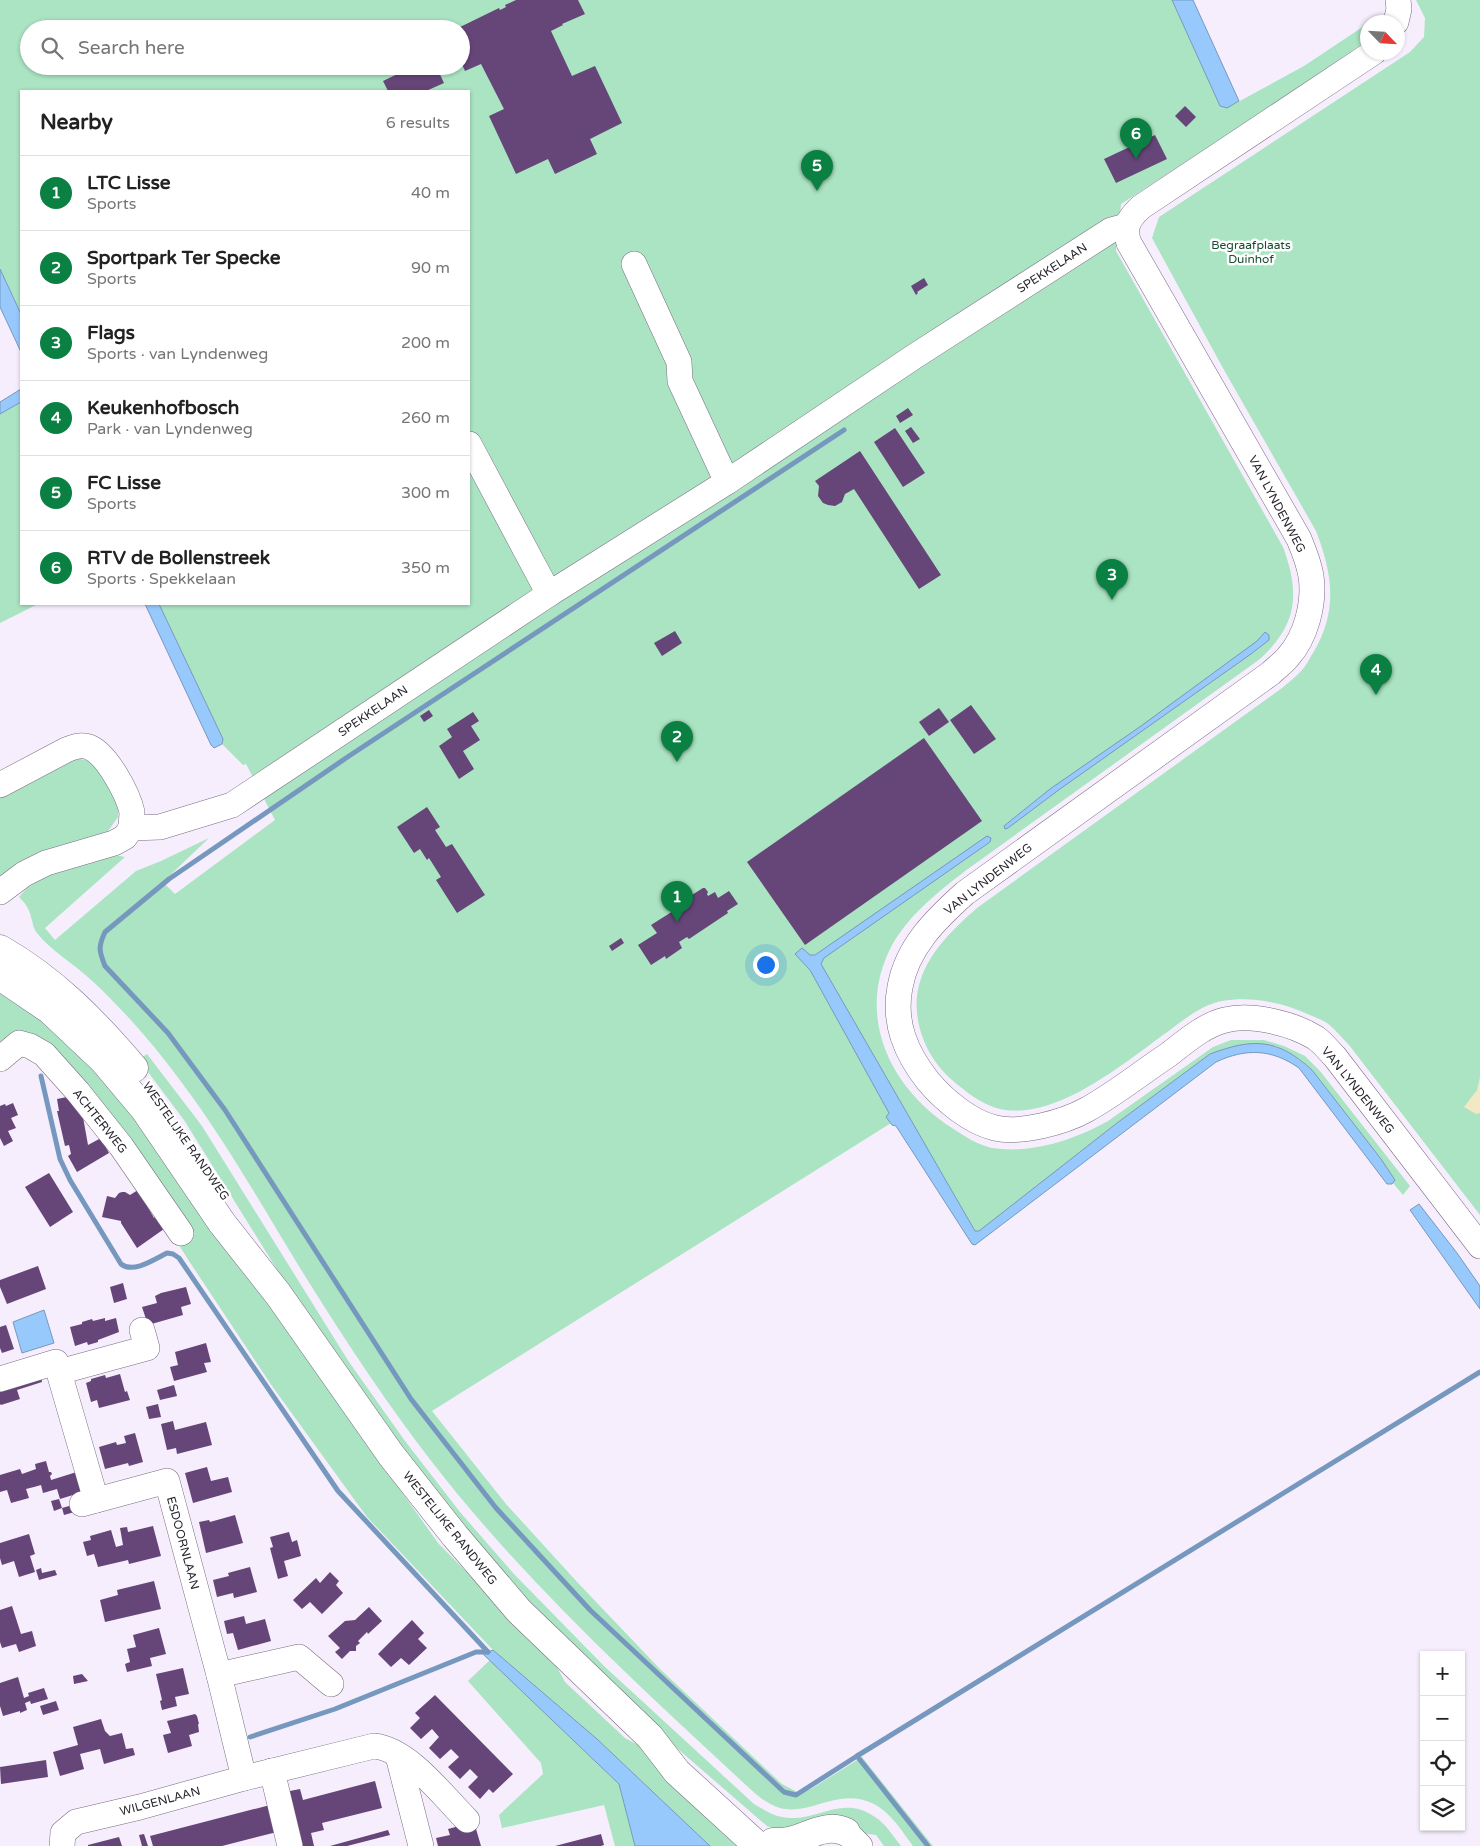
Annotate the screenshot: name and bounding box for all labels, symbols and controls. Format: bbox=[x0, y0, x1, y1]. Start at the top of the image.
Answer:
north arrow bbox=[1360, 15, 1405, 60]
search box bbox=[20, 20, 470, 75]
icon: search bbox=[38, 34, 66, 62]
text: Search here bbox=[78, 37, 185, 59]
text: Nearby bbox=[40, 110, 113, 135]
text: 6 results bbox=[386, 113, 450, 133]
pin: 6 bbox=[1120, 118, 1152, 159]
pin: 5 bbox=[801, 150, 833, 191]
text: LTC Lisse bbox=[87, 172, 171, 194]
text: 1 bbox=[51, 183, 61, 203]
text: 40 m bbox=[411, 183, 450, 203]
text: Sports bbox=[87, 194, 136, 214]
park label: Begraafplaats Duinhof bbox=[1211, 238, 1291, 266]
street label: SPEKKELAAN bbox=[1014, 240, 1090, 296]
text: Sportpark Ter Specke bbox=[87, 247, 281, 269]
text: 2 bbox=[51, 258, 61, 278]
text: 90 m bbox=[411, 258, 450, 278]
text: Sports bbox=[87, 269, 136, 289]
text: Flags bbox=[87, 322, 135, 344]
text: 3 bbox=[51, 333, 61, 353]
text: 200 m bbox=[401, 333, 450, 353]
text: Sports · van Lyndenweg bbox=[87, 344, 268, 364]
text: Keukenhofbosch bbox=[87, 397, 239, 419]
text: 4 bbox=[51, 408, 61, 428]
text: 260 m bbox=[401, 408, 450, 428]
text: Park · van Lyndenweg bbox=[87, 419, 253, 439]
street label: VAN LYNDENWEG bbox=[1246, 453, 1308, 555]
text: FC Lisse bbox=[87, 472, 161, 494]
text: 5 bbox=[51, 483, 61, 503]
text: 300 m bbox=[401, 483, 450, 503]
text: Sports bbox=[87, 494, 136, 514]
text: RTV de Bollenstreek bbox=[87, 547, 270, 569]
text: 6 bbox=[51, 558, 61, 578]
text: 350 m bbox=[401, 558, 450, 578]
pin: 3 bbox=[1096, 559, 1128, 600]
text: Sports · Spekkelaan bbox=[87, 569, 236, 589]
pin: 4 bbox=[1360, 654, 1392, 695]
street label: SPEKKELAAN bbox=[336, 683, 410, 739]
pin: 2 bbox=[661, 721, 693, 762]
street label: VAN LYNDENWEG bbox=[941, 840, 1035, 918]
pin: 1 bbox=[661, 881, 693, 922]
your location bbox=[753, 952, 779, 978]
street label: VAN LYNDENWEG bbox=[1319, 1044, 1397, 1136]
street label: WESTELIJKE RANDWEG bbox=[140, 1079, 232, 1203]
street label: ACHTERWEG bbox=[70, 1086, 130, 1156]
street label: WESTELIJKE RANDWEG bbox=[400, 1469, 500, 1587]
street label: ESDOORNLAAN bbox=[164, 1495, 202, 1591]
map controls bbox=[1420, 1651, 1465, 1831]
button: + bbox=[1420, 1651, 1465, 1696]
button: − bbox=[1420, 1696, 1465, 1741]
button: locate bbox=[1420, 1741, 1465, 1786]
street label: WILGENLAAN bbox=[118, 1784, 202, 1818]
button: layers bbox=[1420, 1786, 1465, 1831]

